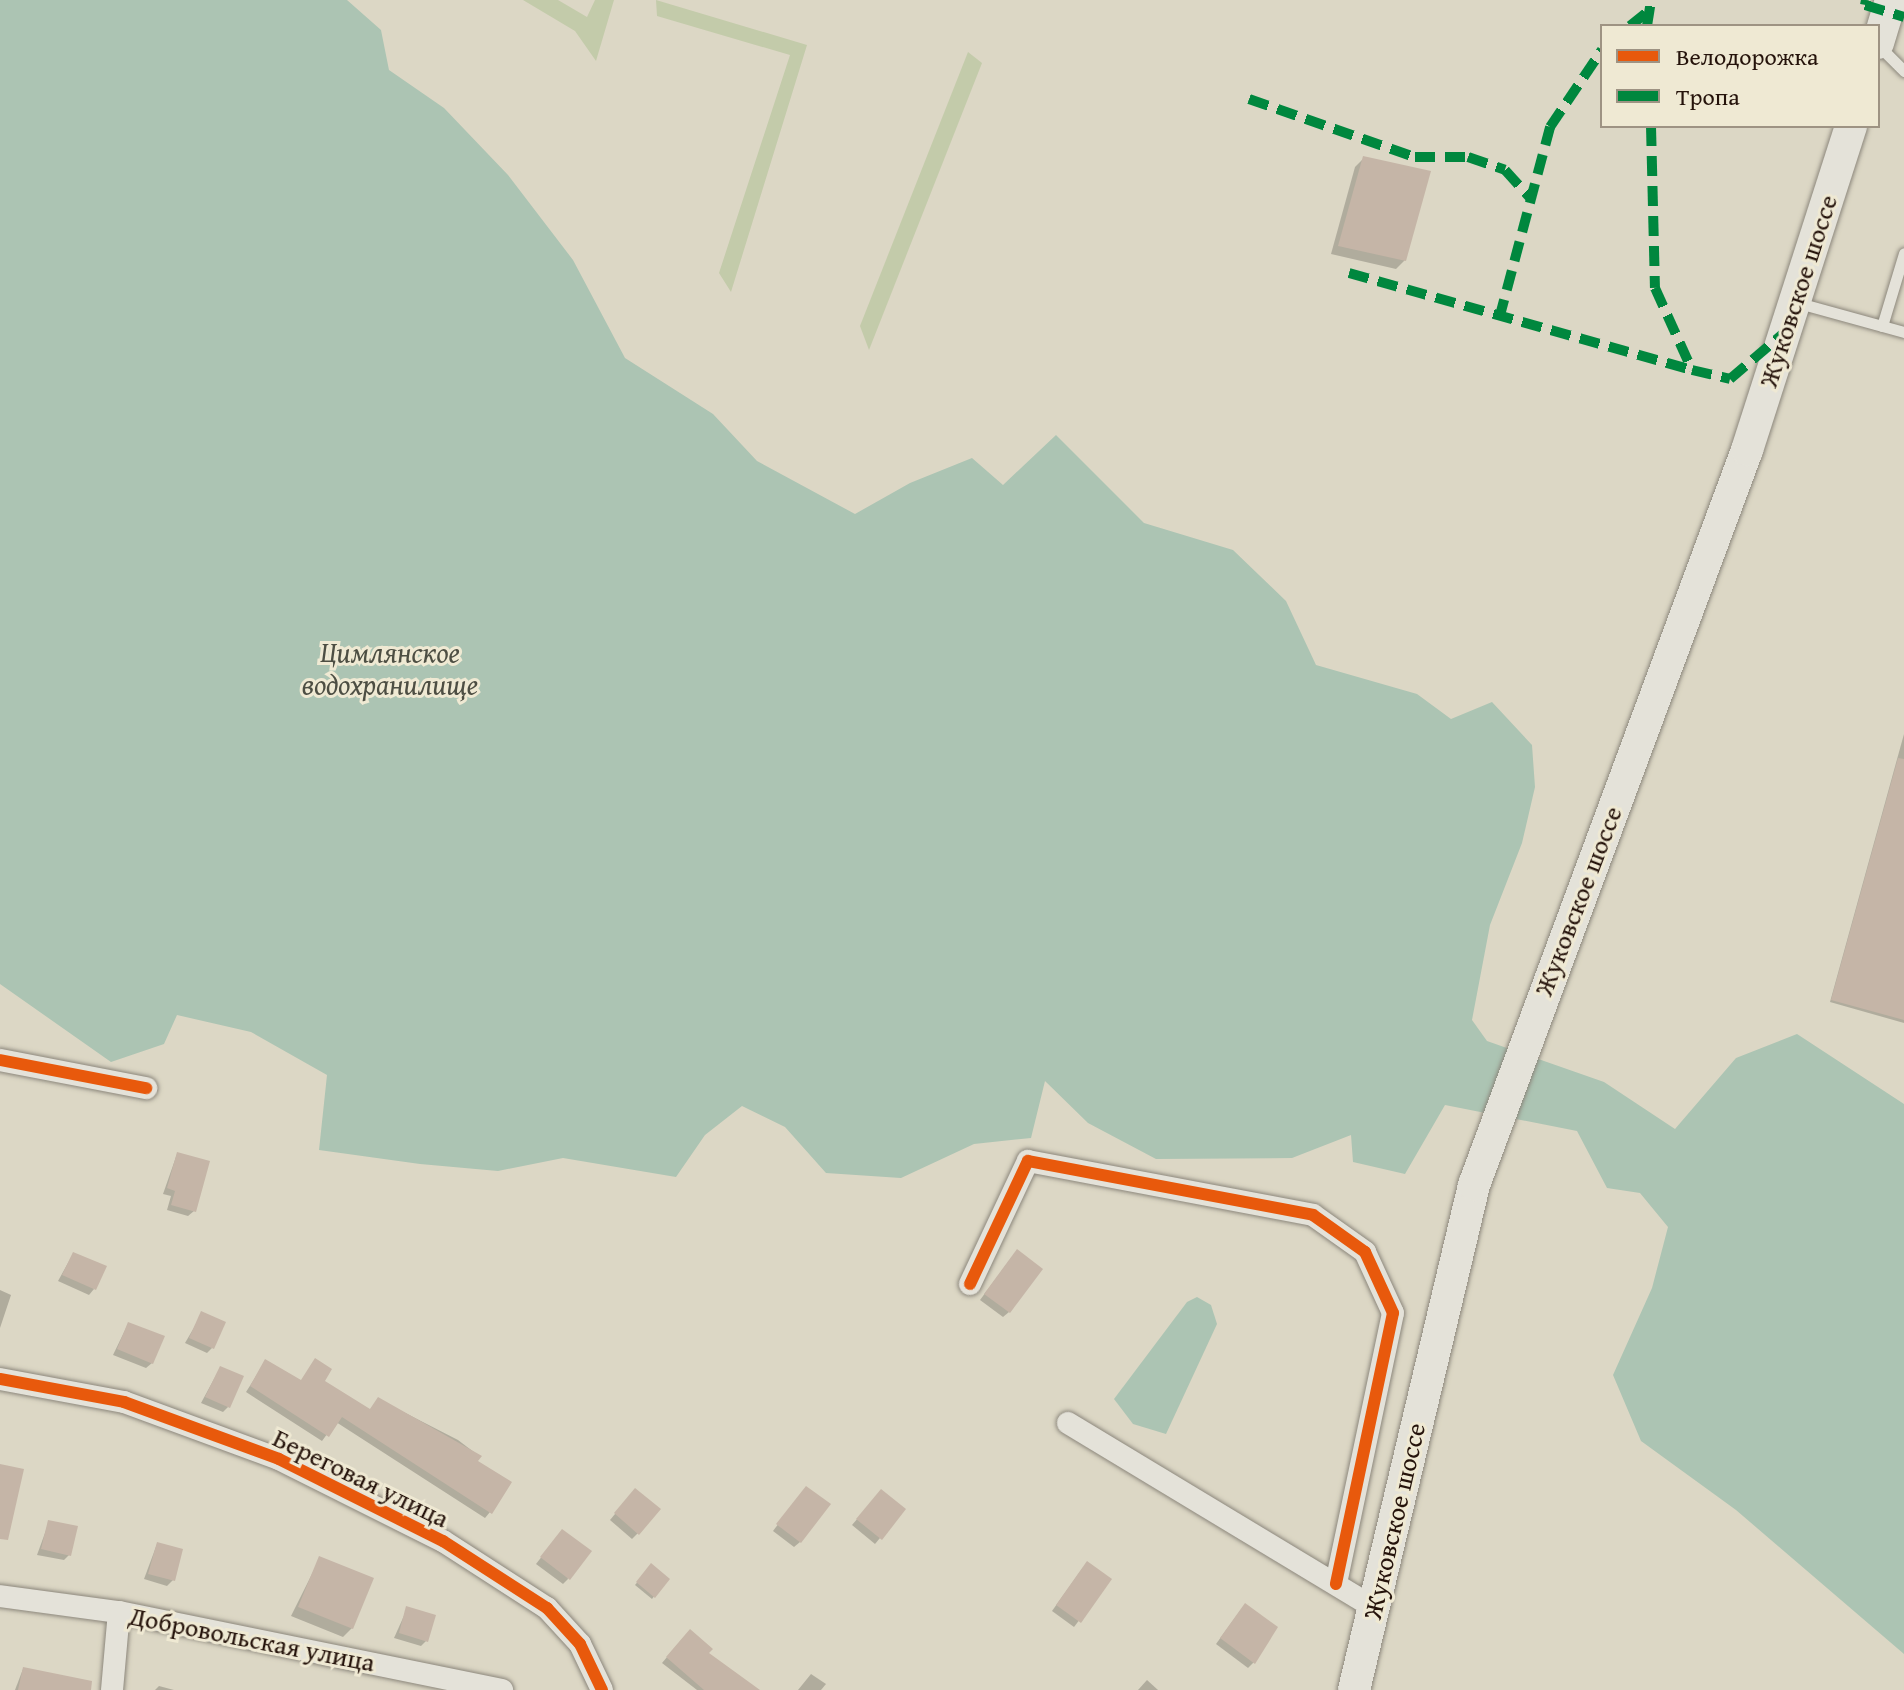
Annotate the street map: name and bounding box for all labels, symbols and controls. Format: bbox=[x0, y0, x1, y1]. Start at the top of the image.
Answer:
legend bbox=[1600, 24, 1880, 128]
text: Велодорожка bbox=[1676, 39, 1818, 74]
text: Тропа bbox=[1676, 79, 1740, 114]
street label: Жуковское шоссе bbox=[1752, 191, 1844, 391]
water label: Цимлянское водохранилище bbox=[302, 635, 478, 701]
street label: Жуковское шоссе bbox=[1528, 802, 1628, 1000]
street label: Жуковское шоссе bbox=[1356, 1420, 1432, 1622]
street label: Береговая улица bbox=[268, 1422, 454, 1534]
street label: Добровольская улица bbox=[127, 1600, 377, 1678]

